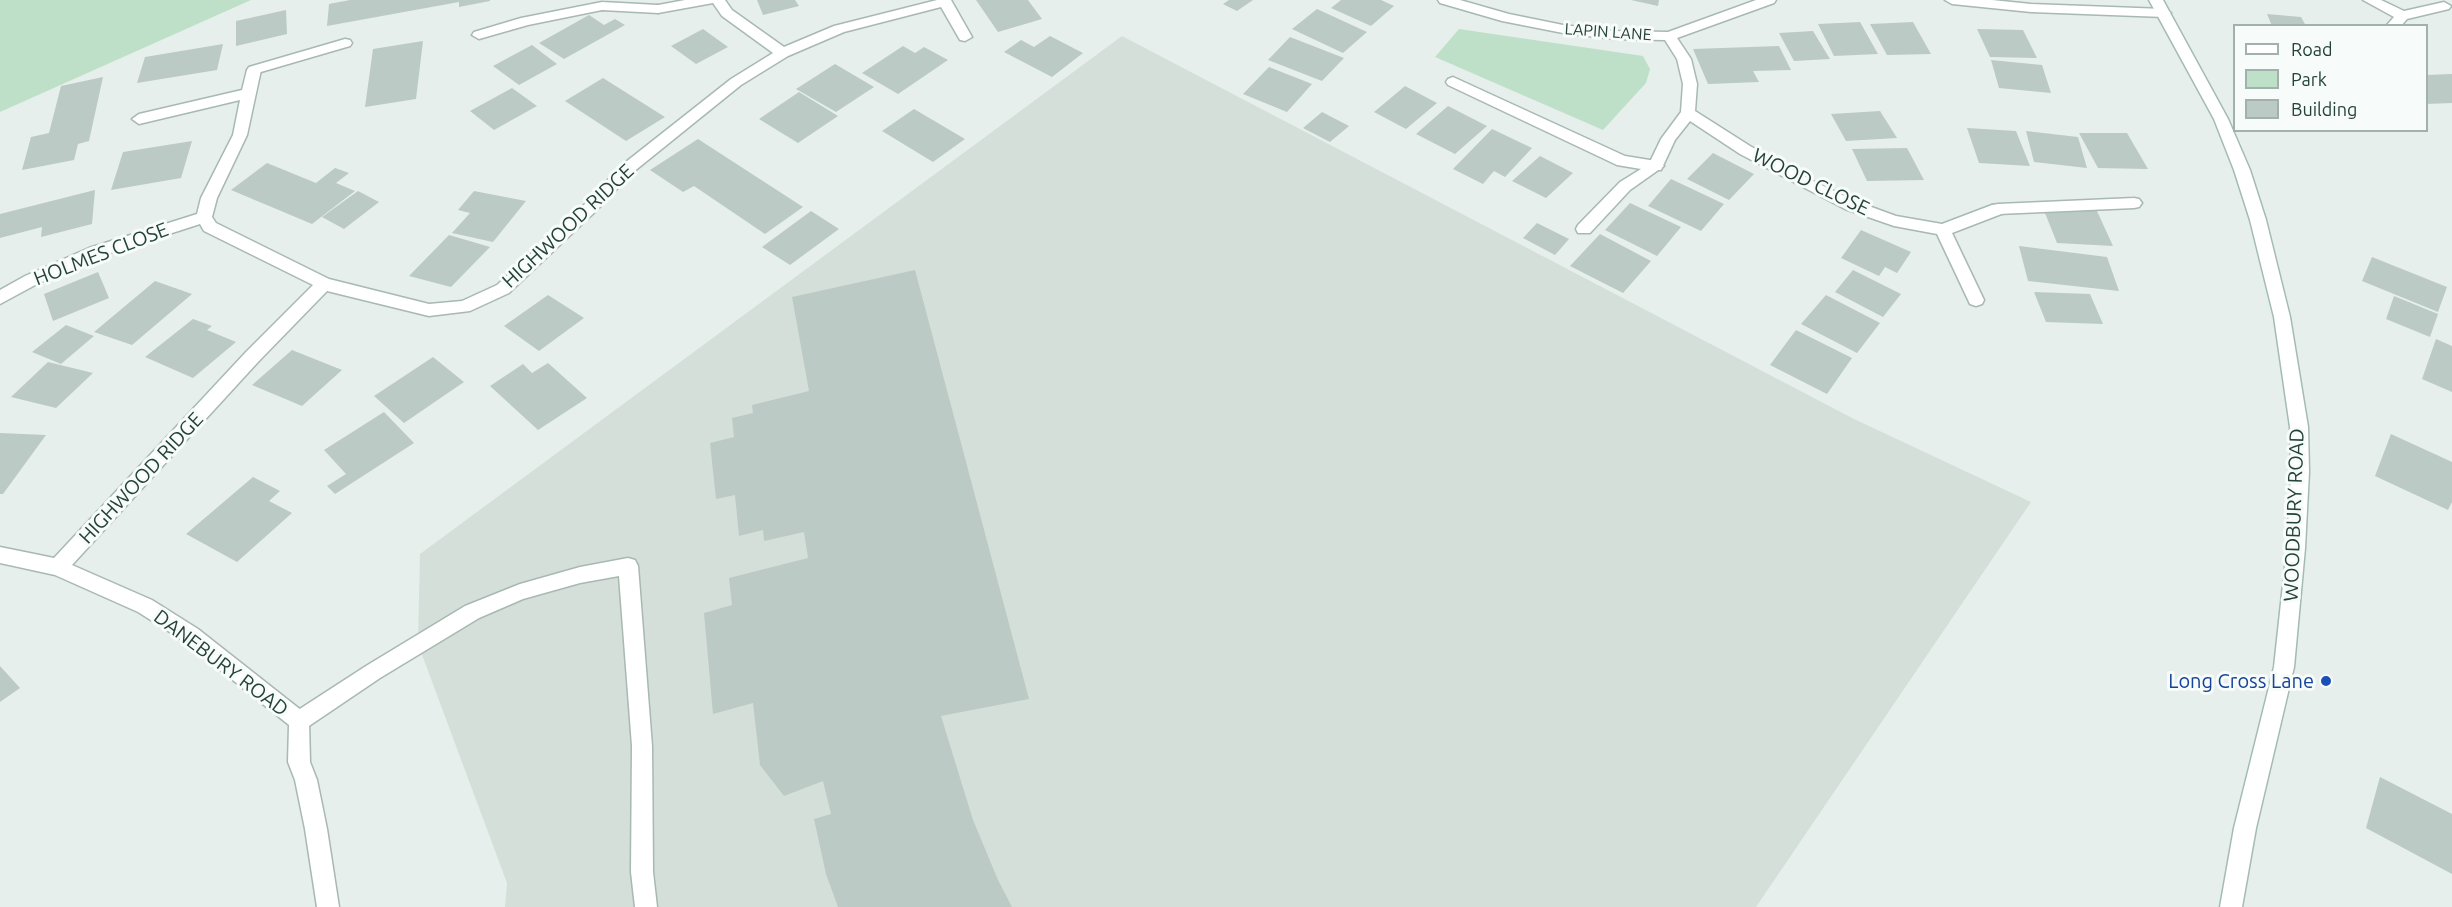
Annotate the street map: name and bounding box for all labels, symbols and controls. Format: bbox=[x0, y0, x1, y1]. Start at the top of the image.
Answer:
street label: LAPIN LANE bbox=[1564, 19, 1652, 45]
legend bbox=[2233, 24, 2428, 132]
text: Road bbox=[2291, 39, 2333, 59]
text: Park bbox=[2291, 69, 2327, 89]
text: Building bbox=[2291, 99, 2357, 119]
street label: WOOD CLOSE bbox=[1749, 143, 1873, 221]
street label: HIGHWOOD RIDGE bbox=[497, 159, 639, 293]
street label: HOLMES CLOSE bbox=[30, 217, 172, 291]
street label: HIGHWOOD RIDGE bbox=[74, 407, 208, 549]
street label: WOODBURY ROAD bbox=[2279, 428, 2309, 602]
street label: DANEBURY ROAD bbox=[149, 605, 293, 721]
place label: Long Cross Lane bbox=[2168, 669, 2314, 693]
marker: Long Cross Lane bbox=[2319, 674, 2333, 688]

